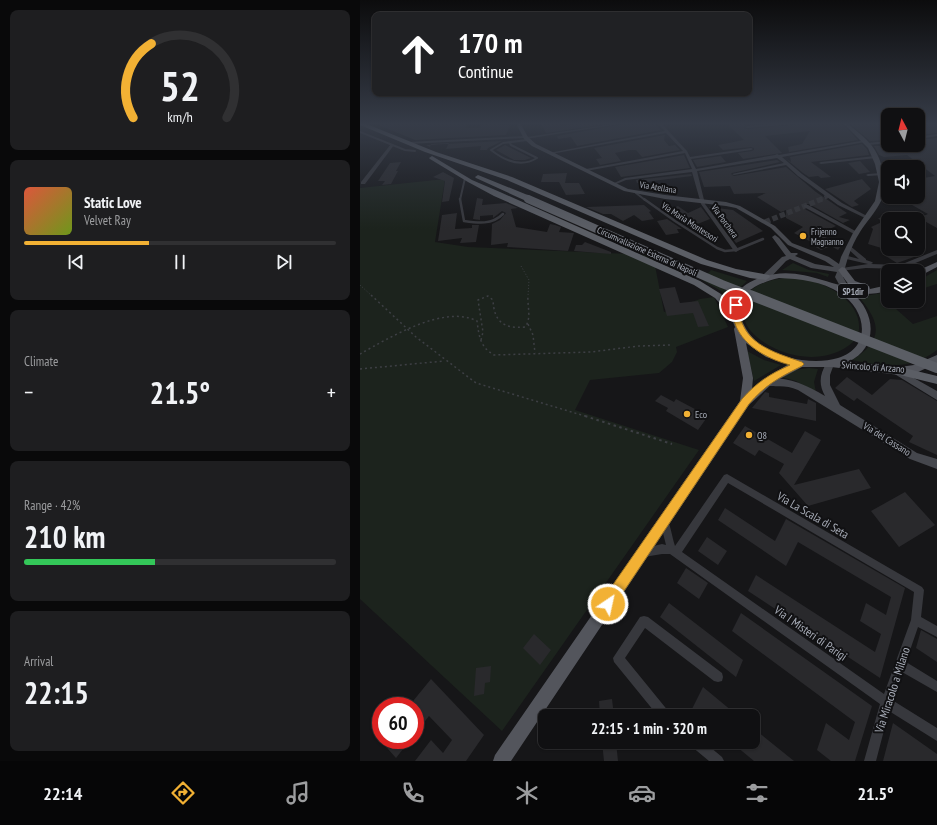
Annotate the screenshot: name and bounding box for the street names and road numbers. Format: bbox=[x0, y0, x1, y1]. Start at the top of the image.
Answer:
street label: Via Atellana bbox=[638, 179, 678, 195]
street label: Via Maria Montessori bbox=[659, 199, 720, 244]
street label: Via Porchera bbox=[709, 201, 741, 240]
street label: Circumvallazione Esterna di Napoli bbox=[595, 224, 699, 278]
road number: SP1dir bbox=[838, 284, 868, 298]
street label: Svincolo di Arzano bbox=[841, 358, 905, 376]
street label: Via del Cassano bbox=[860, 419, 913, 459]
street label: Via La Scala di Seta bbox=[774, 488, 852, 542]
street label: Via I Misteri di Parigi bbox=[771, 602, 850, 664]
street label: Via Miracolo a Milano bbox=[871, 645, 913, 736]

